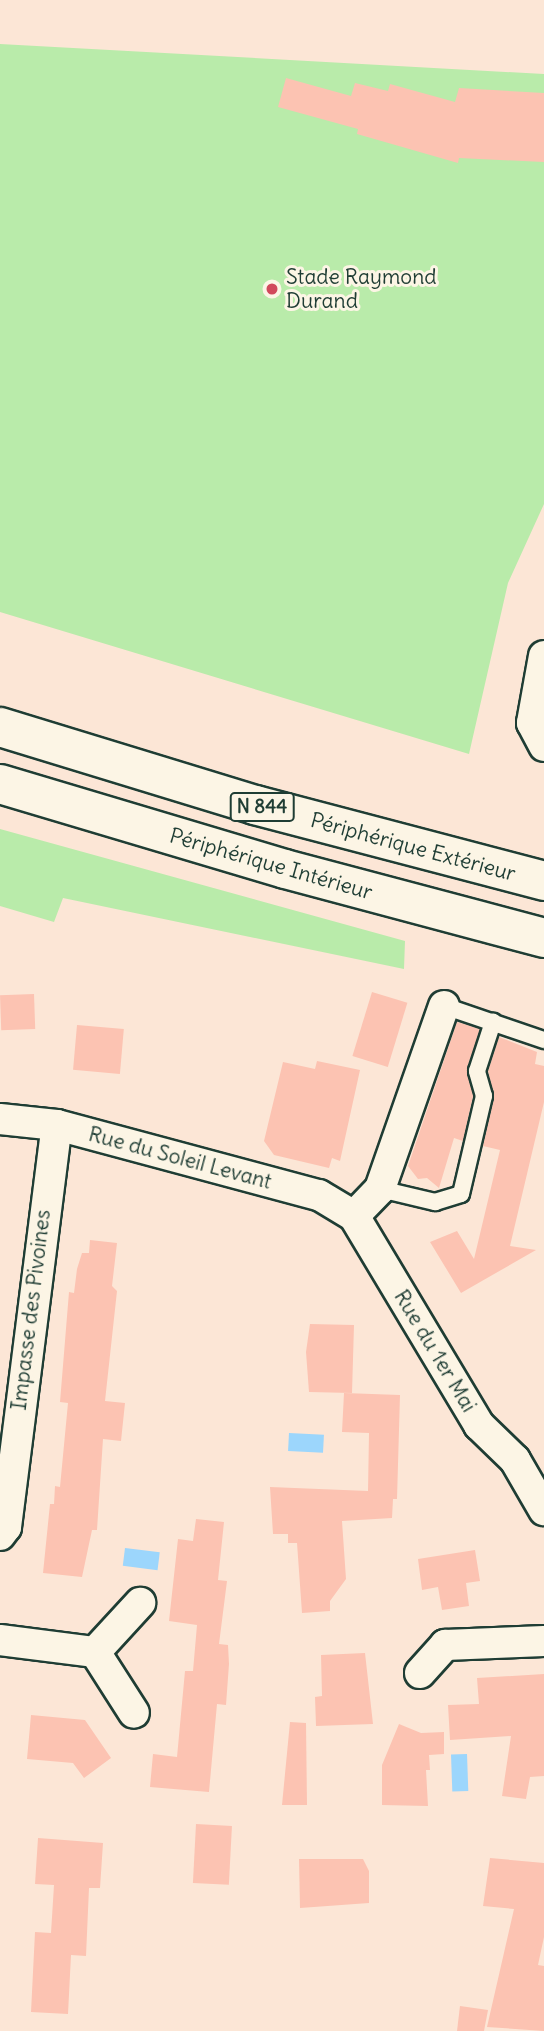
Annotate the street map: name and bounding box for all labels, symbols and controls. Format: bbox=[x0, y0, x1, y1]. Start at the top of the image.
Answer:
place label: Stade Raymond Durand bbox=[286, 264, 437, 314]
marker: Stade Raymond Durand bbox=[264, 281, 280, 297]
road number: N 844 bbox=[229, 792, 295, 822]
street label: Périphérique Extérieur bbox=[308, 807, 518, 887]
street label: Périphérique Intérieur bbox=[167, 823, 375, 905]
street label: Rue du Soleil Levant bbox=[86, 1121, 274, 1195]
street label: Impasse des Pivoines bbox=[6, 1208, 56, 1412]
street label: Rue du 1er Mai bbox=[389, 1285, 481, 1417]

